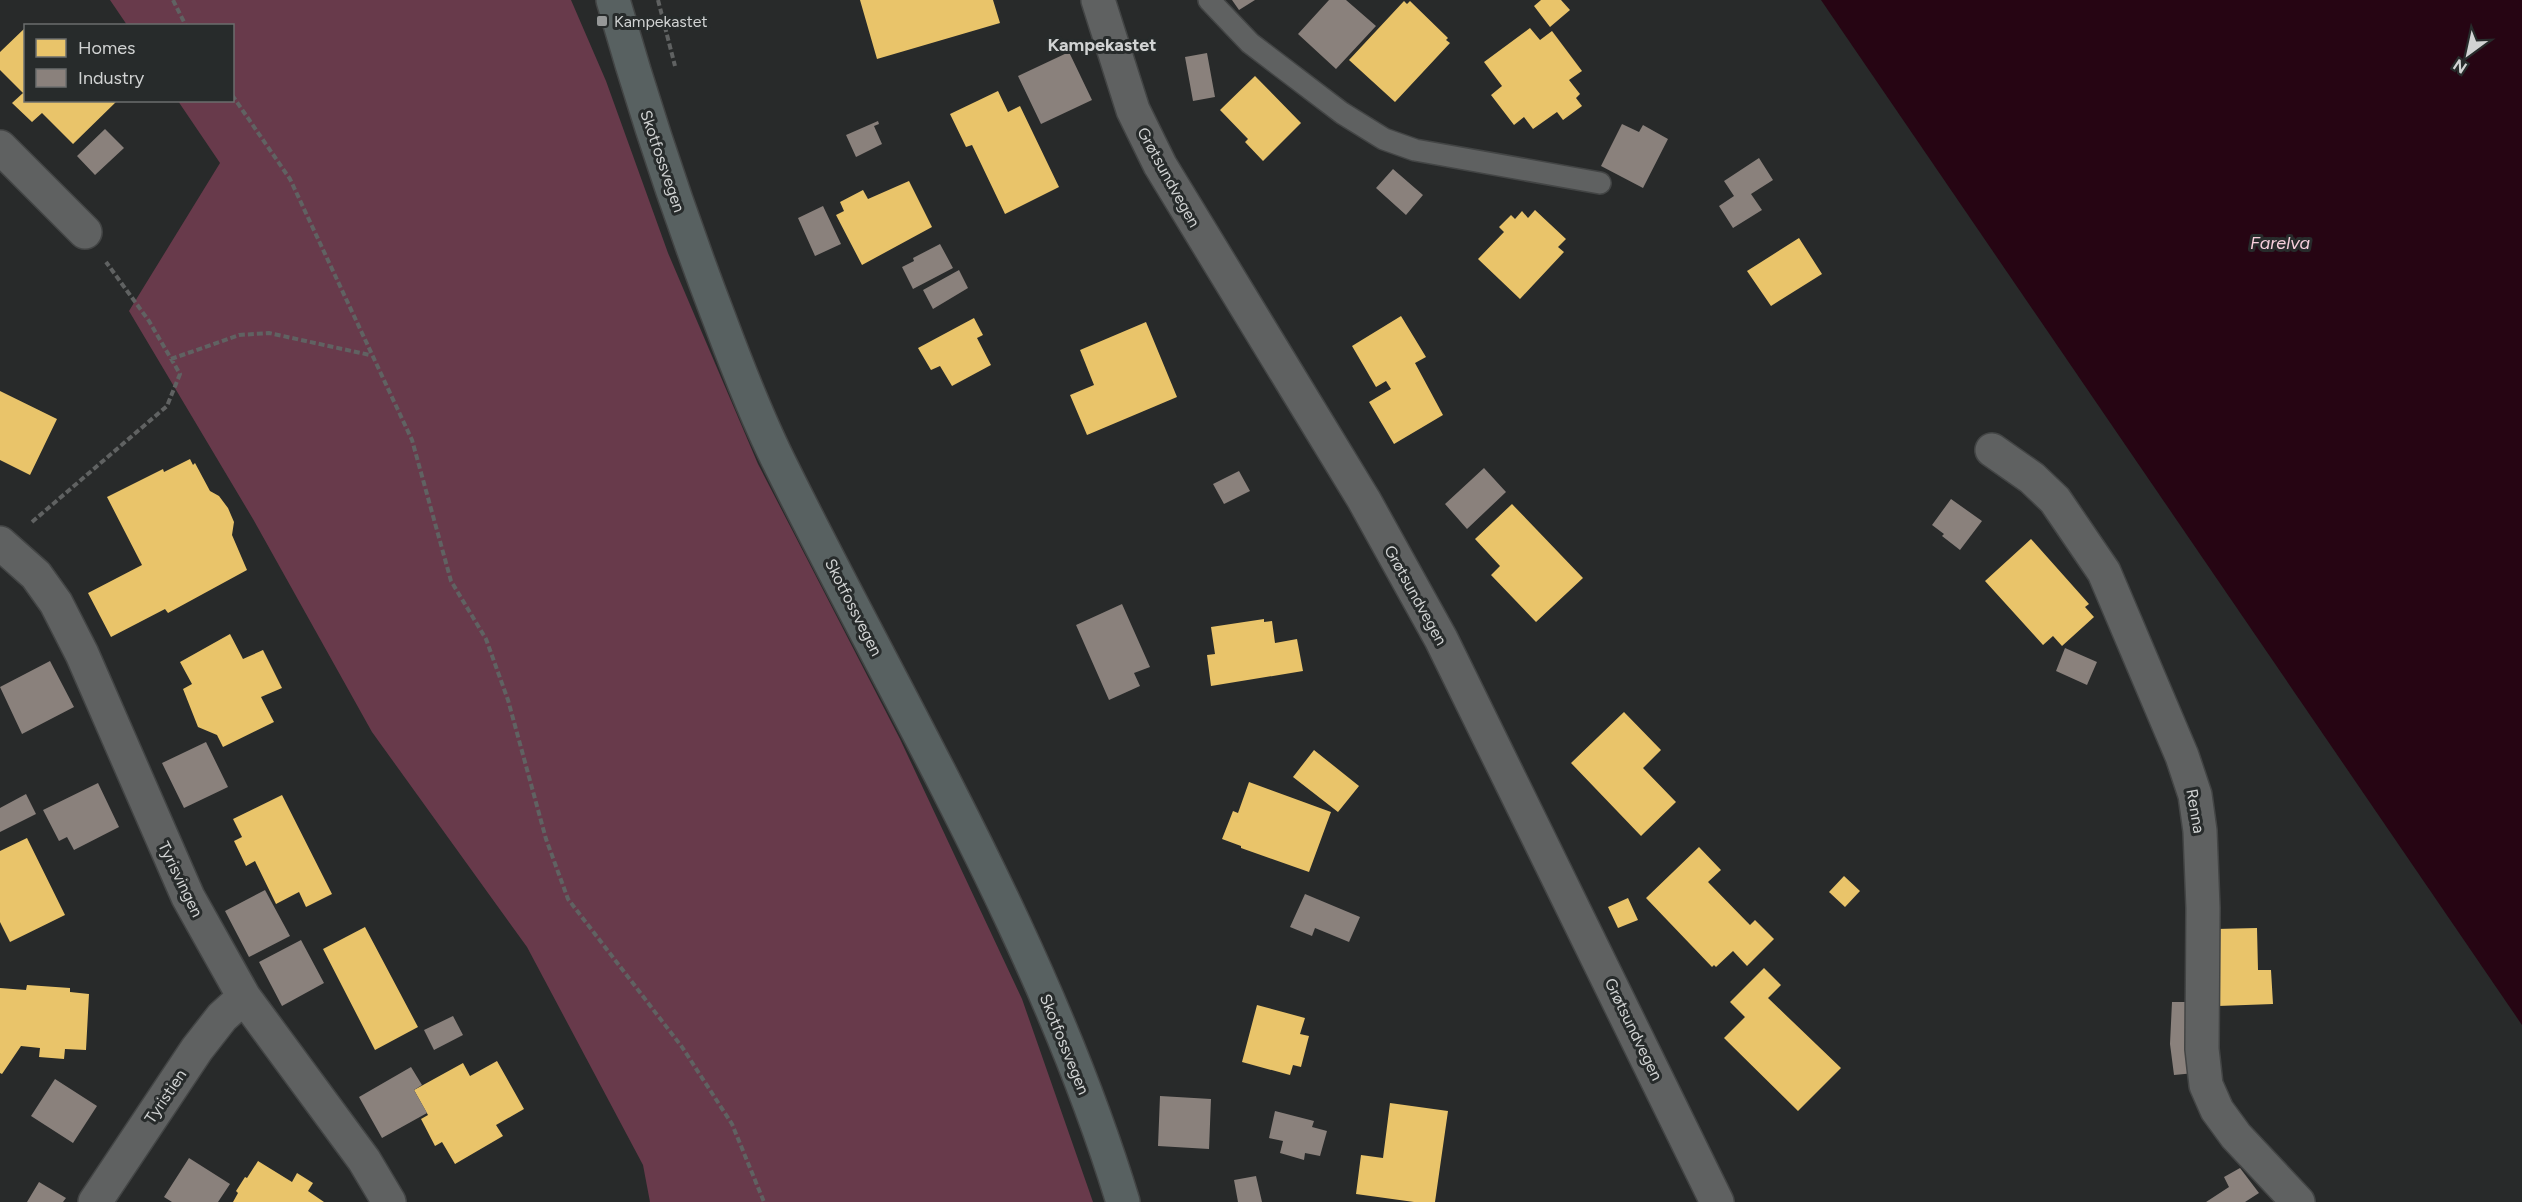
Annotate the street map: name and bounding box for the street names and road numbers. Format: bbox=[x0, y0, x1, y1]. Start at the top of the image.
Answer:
street label: Skotfossvegen bbox=[636, 108, 689, 215]
street label: Grøtsundvegen bbox=[1133, 124, 1204, 231]
street label: Grøtsundvegen bbox=[1380, 542, 1451, 649]
street label: Skotfossvegen bbox=[821, 555, 886, 659]
street label: Renna bbox=[2182, 787, 2209, 835]
street label: Tyrisvingen bbox=[154, 838, 207, 920]
street label: Grøtsundvegen bbox=[1601, 975, 1667, 1084]
street label: Skotfossvegen bbox=[1036, 991, 1093, 1097]
street label: Tyristien bbox=[140, 1066, 190, 1127]

